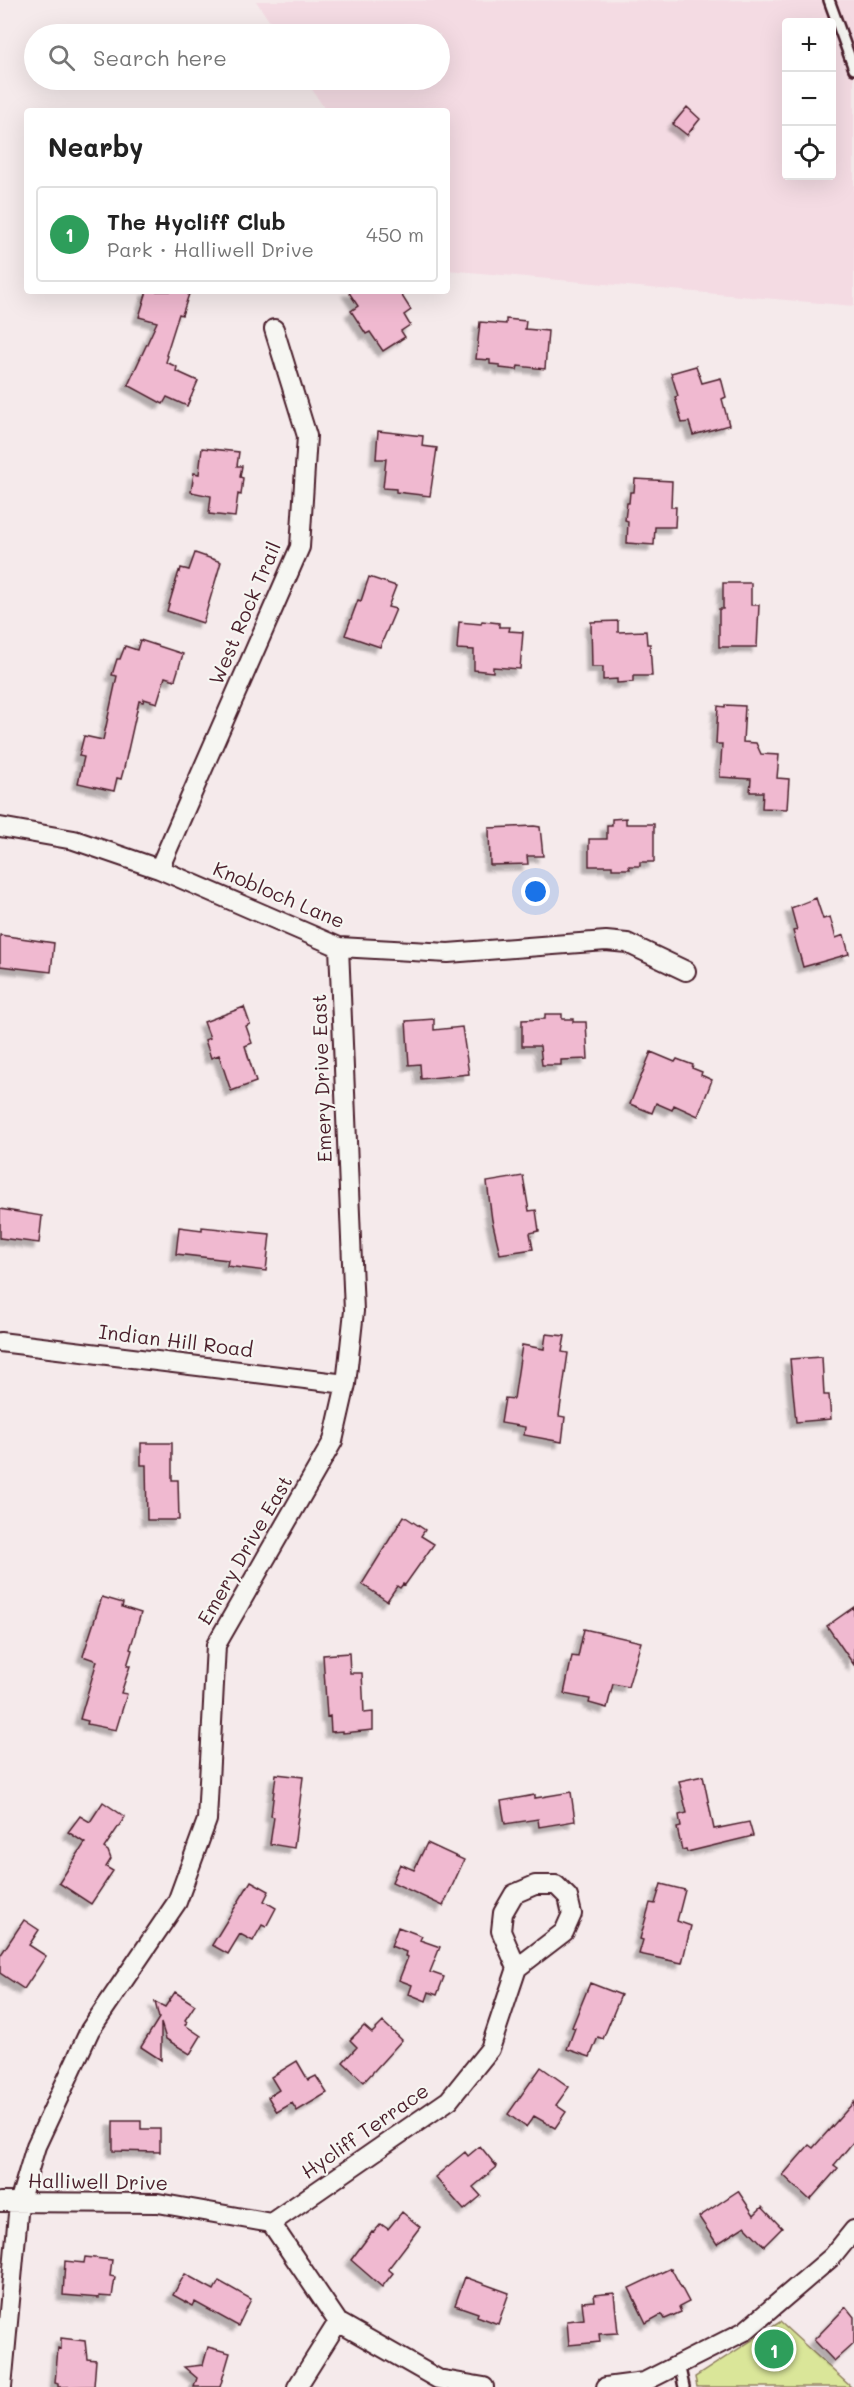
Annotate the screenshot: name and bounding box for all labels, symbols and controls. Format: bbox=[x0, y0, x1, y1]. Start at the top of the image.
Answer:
map controls bbox=[782, 18, 836, 180]
button: + bbox=[782, 18, 836, 72]
search box bbox=[24, 24, 450, 90]
icon: search bbox=[45, 41, 78, 74]
text: Search here bbox=[93, 43, 227, 72]
button: − bbox=[782, 72, 836, 126]
button: locate bbox=[782, 126, 836, 180]
text: Nearby bbox=[48, 130, 143, 164]
text: The Hycliff Club bbox=[107, 207, 286, 236]
text: 1 bbox=[65, 221, 74, 247]
text: 450 m bbox=[366, 221, 424, 247]
text: Park · Halliwell Drive bbox=[107, 236, 314, 262]
street label: West Rock Trail bbox=[202, 537, 286, 688]
street label: Knobloch Lane bbox=[210, 855, 349, 934]
your location bbox=[521, 877, 550, 906]
street label: Emery Drive East bbox=[305, 993, 337, 1163]
street label: Indian Hill Road bbox=[97, 1318, 255, 1362]
street label: Emery Drive East bbox=[191, 1470, 297, 1629]
street label: Hycliff Terrace bbox=[296, 2077, 433, 2184]
street label: Halliwell Drive bbox=[28, 2167, 168, 2195]
pin: 1 bbox=[754, 2326, 794, 2372]

